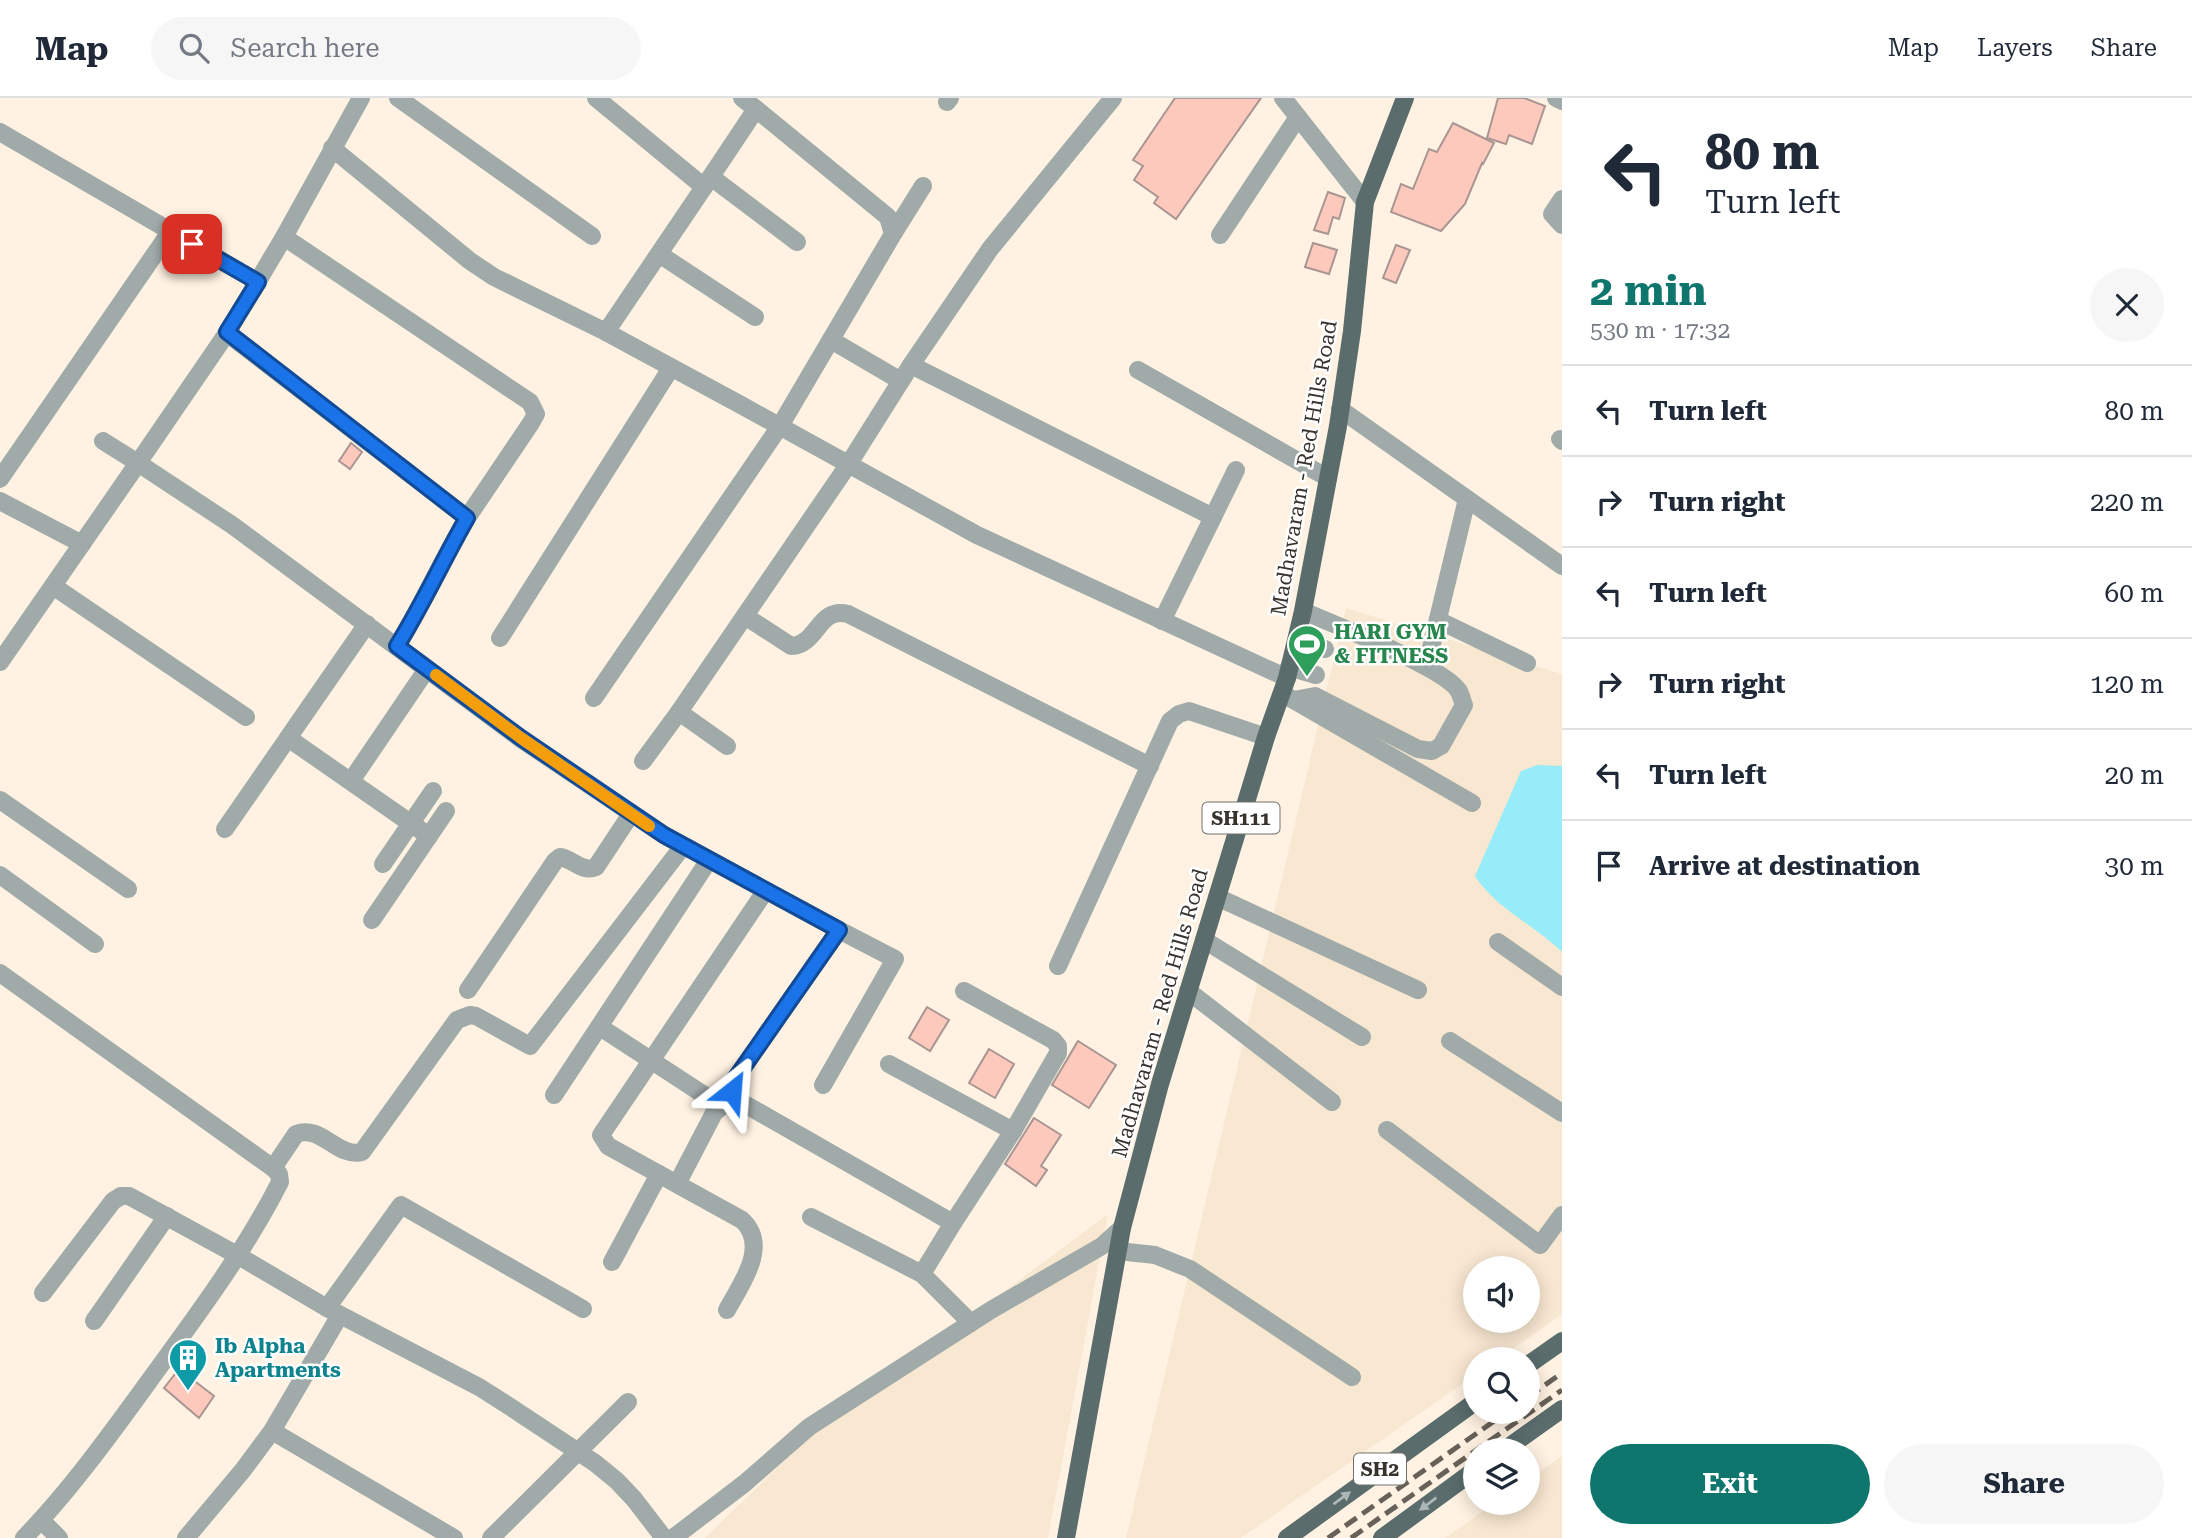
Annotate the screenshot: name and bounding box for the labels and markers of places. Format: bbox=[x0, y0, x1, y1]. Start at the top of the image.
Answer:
pin bbox=[162, 214, 222, 274]
place label: HARI GYM & FITNESS bbox=[1334, 620, 1448, 668]
sports icon: HARI GYM & FITNESS bbox=[1286, 623, 1328, 678]
place label: Ib Alpha Apartments bbox=[215, 1334, 341, 1382]
building icon: Ib Alpha Apartments bbox=[167, 1337, 209, 1392]

